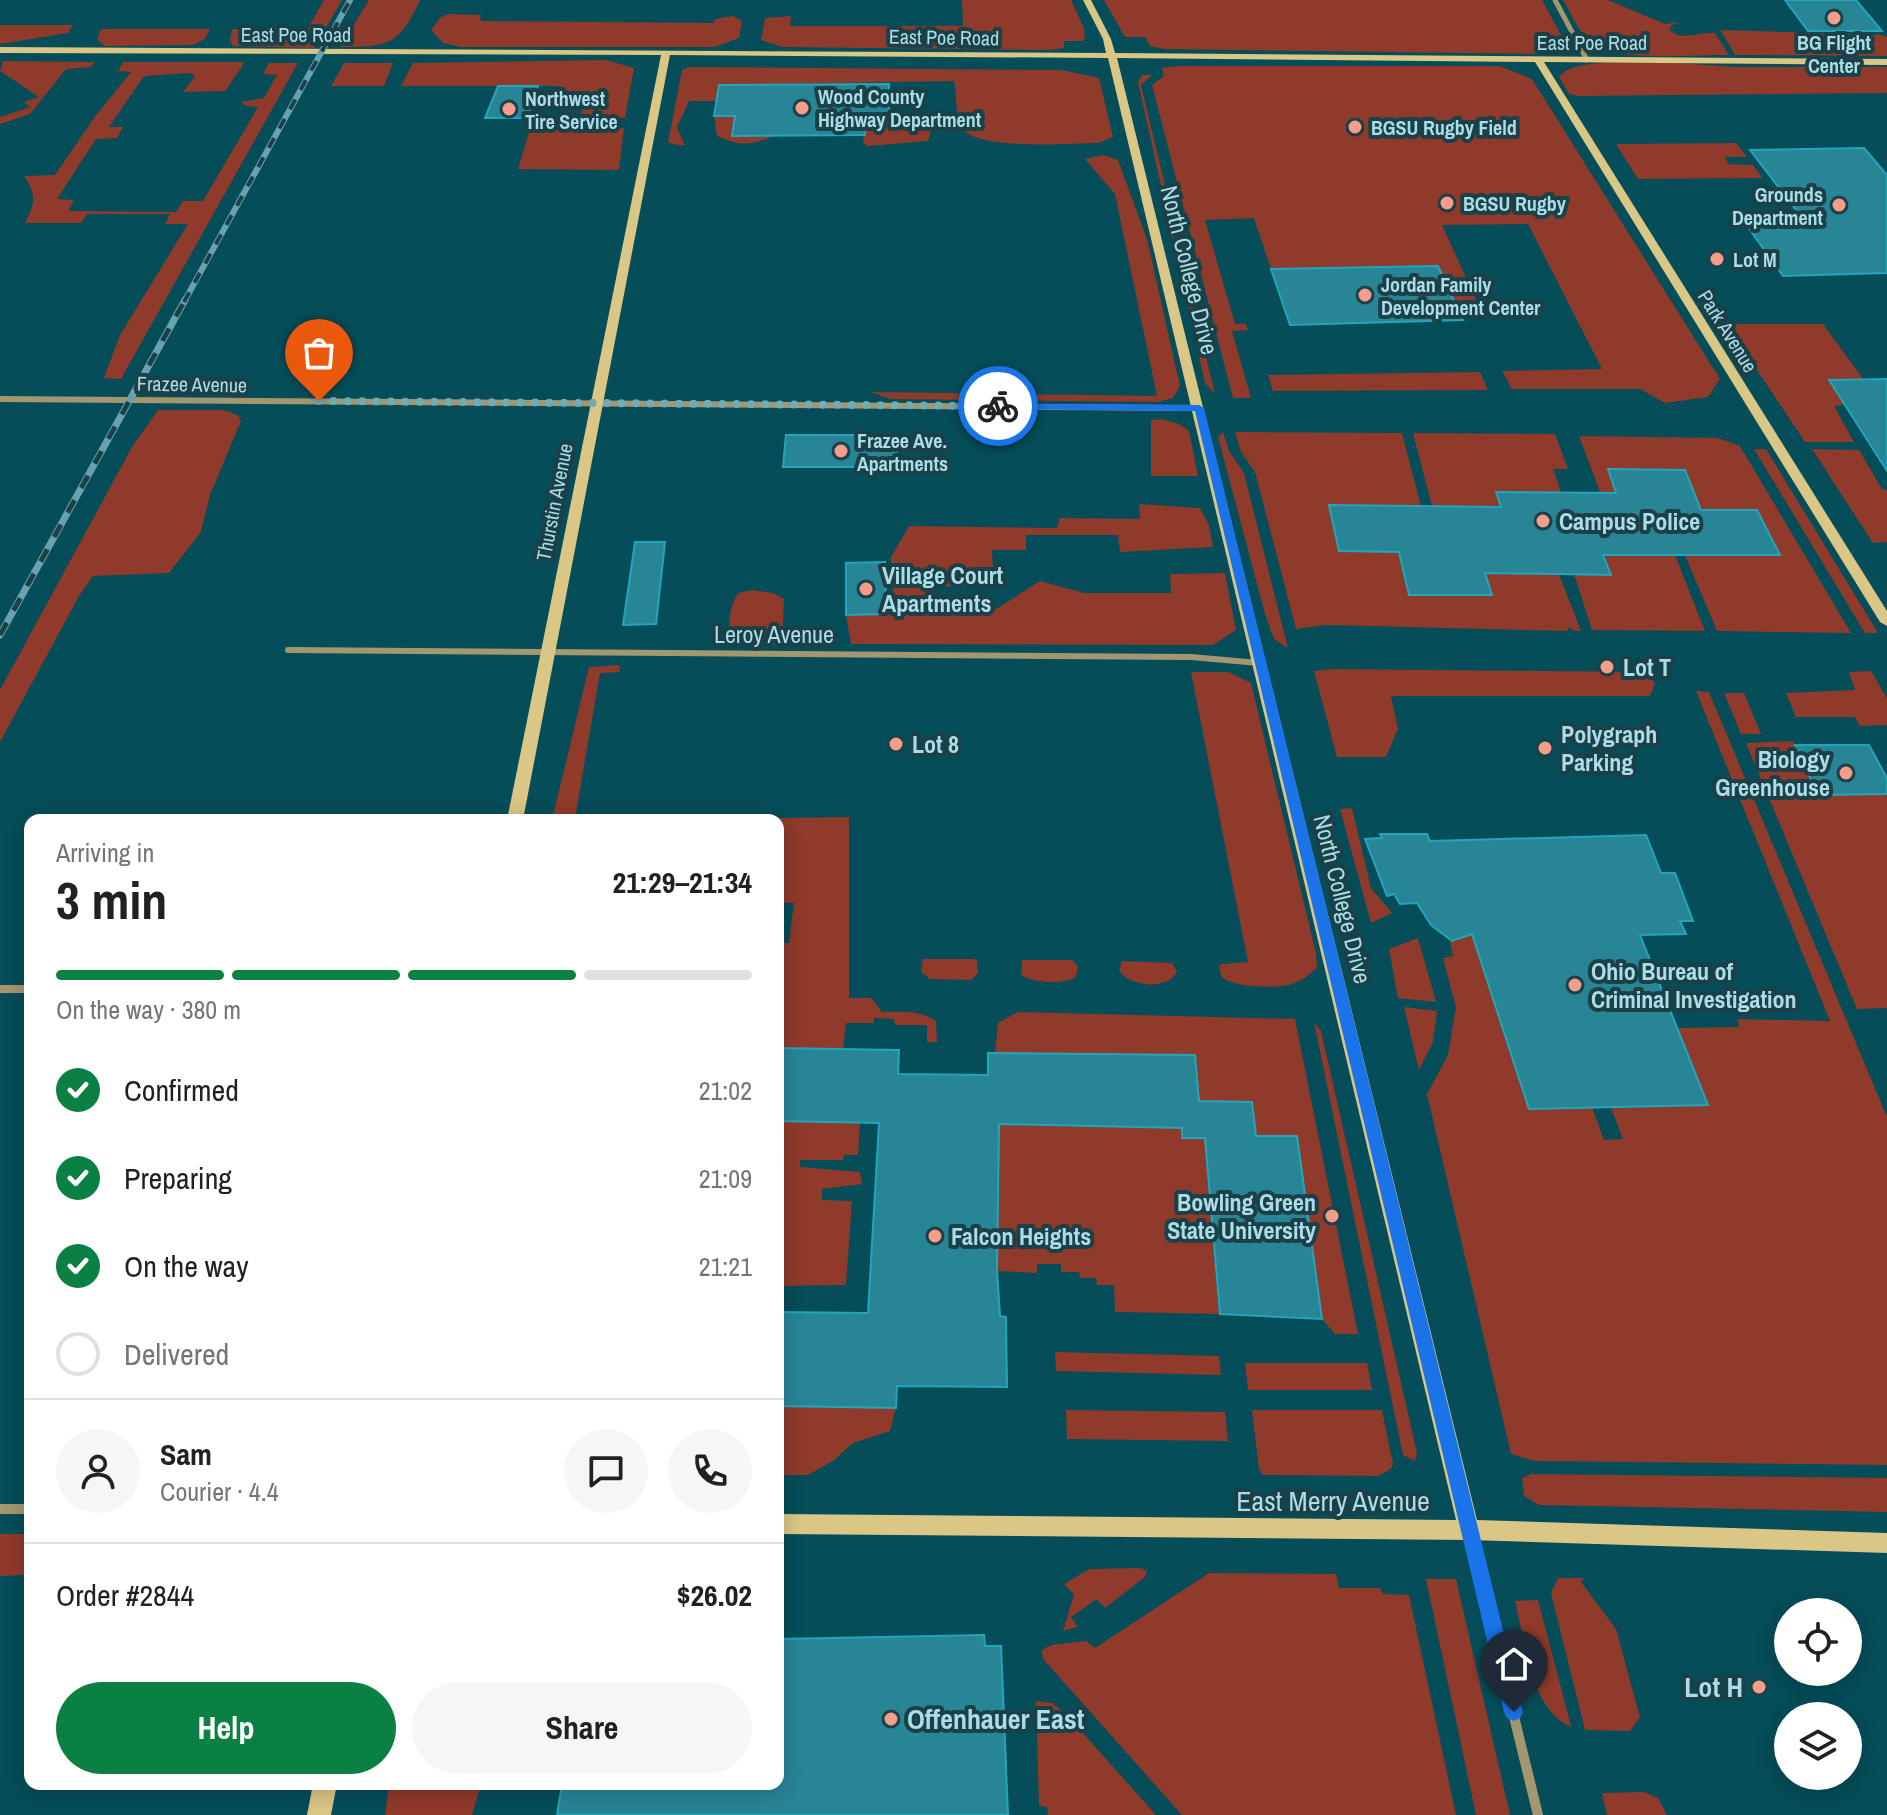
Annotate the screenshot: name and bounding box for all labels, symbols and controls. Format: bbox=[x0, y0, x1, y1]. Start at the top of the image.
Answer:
marker: BG Flight Center bbox=[1825, 9, 1843, 27]
street label: East Poe Road bbox=[241, 21, 351, 48]
street label: East Poe Road bbox=[889, 23, 999, 51]
street label: East Poe Road bbox=[1537, 29, 1647, 56]
place label: BG Flight Center bbox=[1797, 29, 1871, 79]
place label: Wood County Highway Department bbox=[818, 83, 982, 133]
place label: Northwest Tire Service bbox=[525, 85, 618, 135]
marker: Wood County Highway Department bbox=[793, 99, 811, 117]
marker: Northwest Tire Service bbox=[500, 100, 518, 118]
place label: BGSU Rugby Field bbox=[1371, 114, 1517, 141]
marker: BGSU Rugby Field bbox=[1346, 118, 1364, 136]
place label: Grounds Department bbox=[1732, 181, 1824, 231]
street label: North College Drive bbox=[1154, 182, 1226, 358]
place label: BGSU Rugby bbox=[1463, 190, 1567, 217]
marker: BGSU Rugby bbox=[1438, 194, 1456, 212]
marker: Grounds Department bbox=[1830, 196, 1848, 214]
place label: Lot M bbox=[1733, 246, 1777, 273]
marker: Lot M bbox=[1708, 250, 1726, 268]
place label: Jordan Family Development Center bbox=[1381, 271, 1541, 321]
street label: Park Avenue bbox=[1692, 285, 1764, 377]
marker: Jordan Family Development Center bbox=[1356, 286, 1374, 304]
pin bbox=[285, 319, 353, 401]
icon: bag bbox=[297, 331, 341, 375]
courier bbox=[958, 366, 1038, 446]
street label: Frazee Avenue bbox=[137, 370, 247, 398]
icon: bike bbox=[976, 384, 1020, 428]
place label: Frazee Ave. Apartments bbox=[857, 427, 948, 477]
street label: Thurstin Avenue bbox=[529, 441, 579, 563]
marker: Frazee Ave. Apartments bbox=[832, 442, 850, 460]
place label: Campus Police bbox=[1559, 505, 1700, 537]
marker: Campus Police bbox=[1534, 512, 1552, 530]
place label: Village Court Apartments bbox=[882, 559, 1004, 619]
marker: Village Court Apartments bbox=[857, 580, 875, 598]
street label: Leroy Avenue bbox=[714, 618, 834, 650]
place label: Lot T bbox=[1623, 651, 1671, 683]
marker: Lot T bbox=[1598, 658, 1616, 676]
place label: Polygraph Parking bbox=[1561, 718, 1657, 778]
place label: Lot 8 bbox=[912, 728, 959, 760]
marker: Lot 8 bbox=[887, 735, 905, 753]
marker: Polygraph Parking bbox=[1536, 739, 1554, 757]
place label: Biology Greenhouse bbox=[1715, 743, 1830, 803]
marker: Biology Greenhouse bbox=[1837, 764, 1855, 782]
street label: North College Drive bbox=[1307, 811, 1379, 987]
text: Arriving in bbox=[56, 835, 154, 870]
text: 21:29–21:34 bbox=[613, 862, 752, 902]
text: 3 min bbox=[56, 865, 167, 935]
place label: Ohio Bureau of Criminal Investigation bbox=[1591, 955, 1797, 1015]
marker: Ohio Bureau of Criminal Investigation bbox=[1566, 976, 1584, 994]
text: On the way · 380 m bbox=[56, 992, 241, 1027]
icon: check bbox=[56, 1068, 100, 1112]
text: Confirmed bbox=[124, 1070, 239, 1110]
text: 21:02 bbox=[699, 1073, 752, 1108]
icon: check bbox=[56, 1156, 100, 1200]
text: Preparing bbox=[124, 1158, 232, 1198]
text: 21:09 bbox=[699, 1161, 752, 1196]
place label: Bowling Green State University bbox=[1167, 1186, 1316, 1246]
marker: Bowling Green State University bbox=[1323, 1207, 1341, 1225]
place label: Falcon Heights bbox=[951, 1220, 1091, 1252]
marker: Falcon Heights bbox=[926, 1227, 944, 1245]
icon: check bbox=[56, 1244, 100, 1288]
text: On the way bbox=[124, 1246, 248, 1286]
text: 21:21 bbox=[699, 1249, 752, 1284]
text: Delivered bbox=[124, 1334, 229, 1374]
button: person bbox=[56, 1429, 140, 1513]
button: chat bbox=[564, 1429, 648, 1513]
button: phone bbox=[668, 1429, 752, 1513]
text: Sam bbox=[160, 1434, 212, 1474]
text: Courier · 4.4 bbox=[160, 1474, 279, 1509]
street label: East Merry Avenue bbox=[1236, 1482, 1430, 1520]
text: Order #2844 bbox=[56, 1575, 194, 1615]
text: $26.02 bbox=[677, 1575, 752, 1615]
map controls bbox=[1774, 1598, 1862, 1790]
button: locate bbox=[1774, 1598, 1862, 1686]
pin bbox=[1480, 1630, 1548, 1712]
icon: home bbox=[1492, 1642, 1536, 1686]
place label: Lot H bbox=[1684, 1668, 1743, 1706]
marker: Lot H bbox=[1750, 1678, 1768, 1696]
button: Help bbox=[56, 1682, 396, 1774]
button: Share bbox=[412, 1682, 752, 1774]
place label: Offenhauer East bbox=[907, 1700, 1085, 1738]
button: layers bbox=[1774, 1702, 1862, 1790]
marker: Offenhauer East bbox=[882, 1710, 900, 1728]

